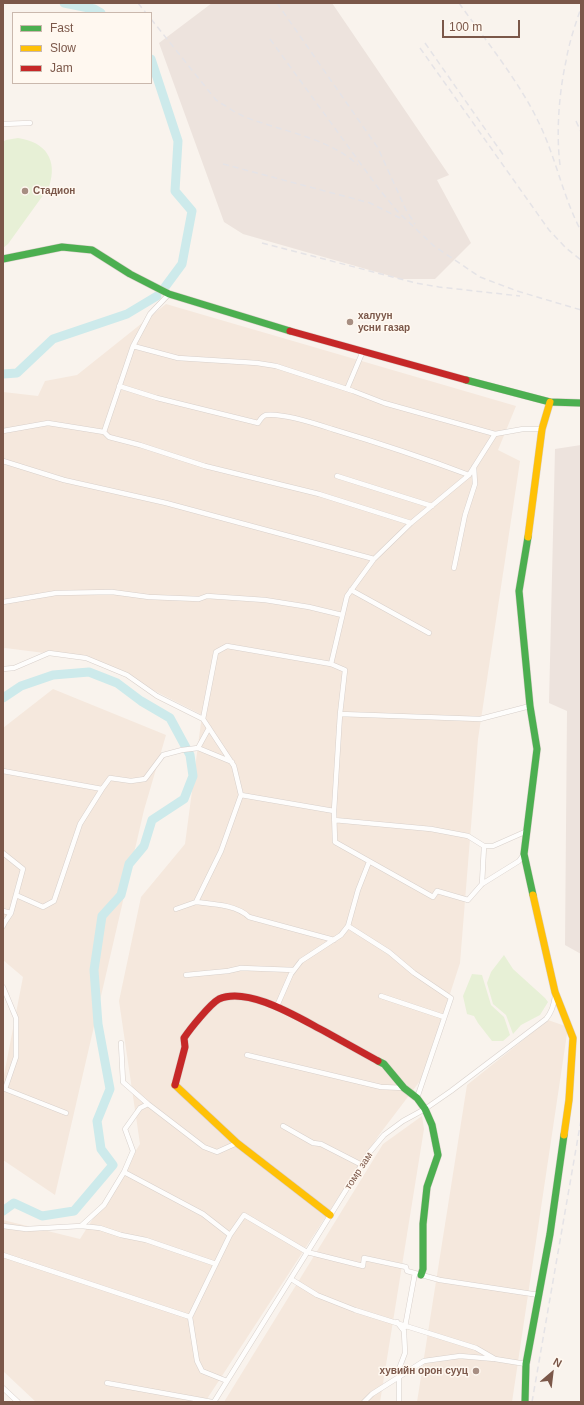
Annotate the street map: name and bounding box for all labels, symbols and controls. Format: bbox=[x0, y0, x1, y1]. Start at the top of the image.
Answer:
legend bbox=[12, 12, 152, 84]
scale bar bbox=[444, 12, 522, 38]
text: 100 m bbox=[449, 20, 482, 34]
text: Fast bbox=[50, 21, 73, 35]
text: Slow bbox=[50, 41, 76, 55]
text: Jam bbox=[50, 61, 73, 75]
place label: Стадион bbox=[33, 185, 75, 197]
marker: Стадион bbox=[20, 186, 30, 196]
place label: халуун усни газар bbox=[358, 310, 410, 334]
marker: халуун усни газар bbox=[345, 317, 355, 327]
street label: томр зам bbox=[342, 1150, 376, 1192]
north arrow bbox=[532, 1353, 572, 1393]
text: N bbox=[551, 1355, 564, 1370]
place label: хувийн орон сууц bbox=[380, 1365, 468, 1377]
marker: хувийн орон сууц bbox=[471, 1366, 481, 1376]

